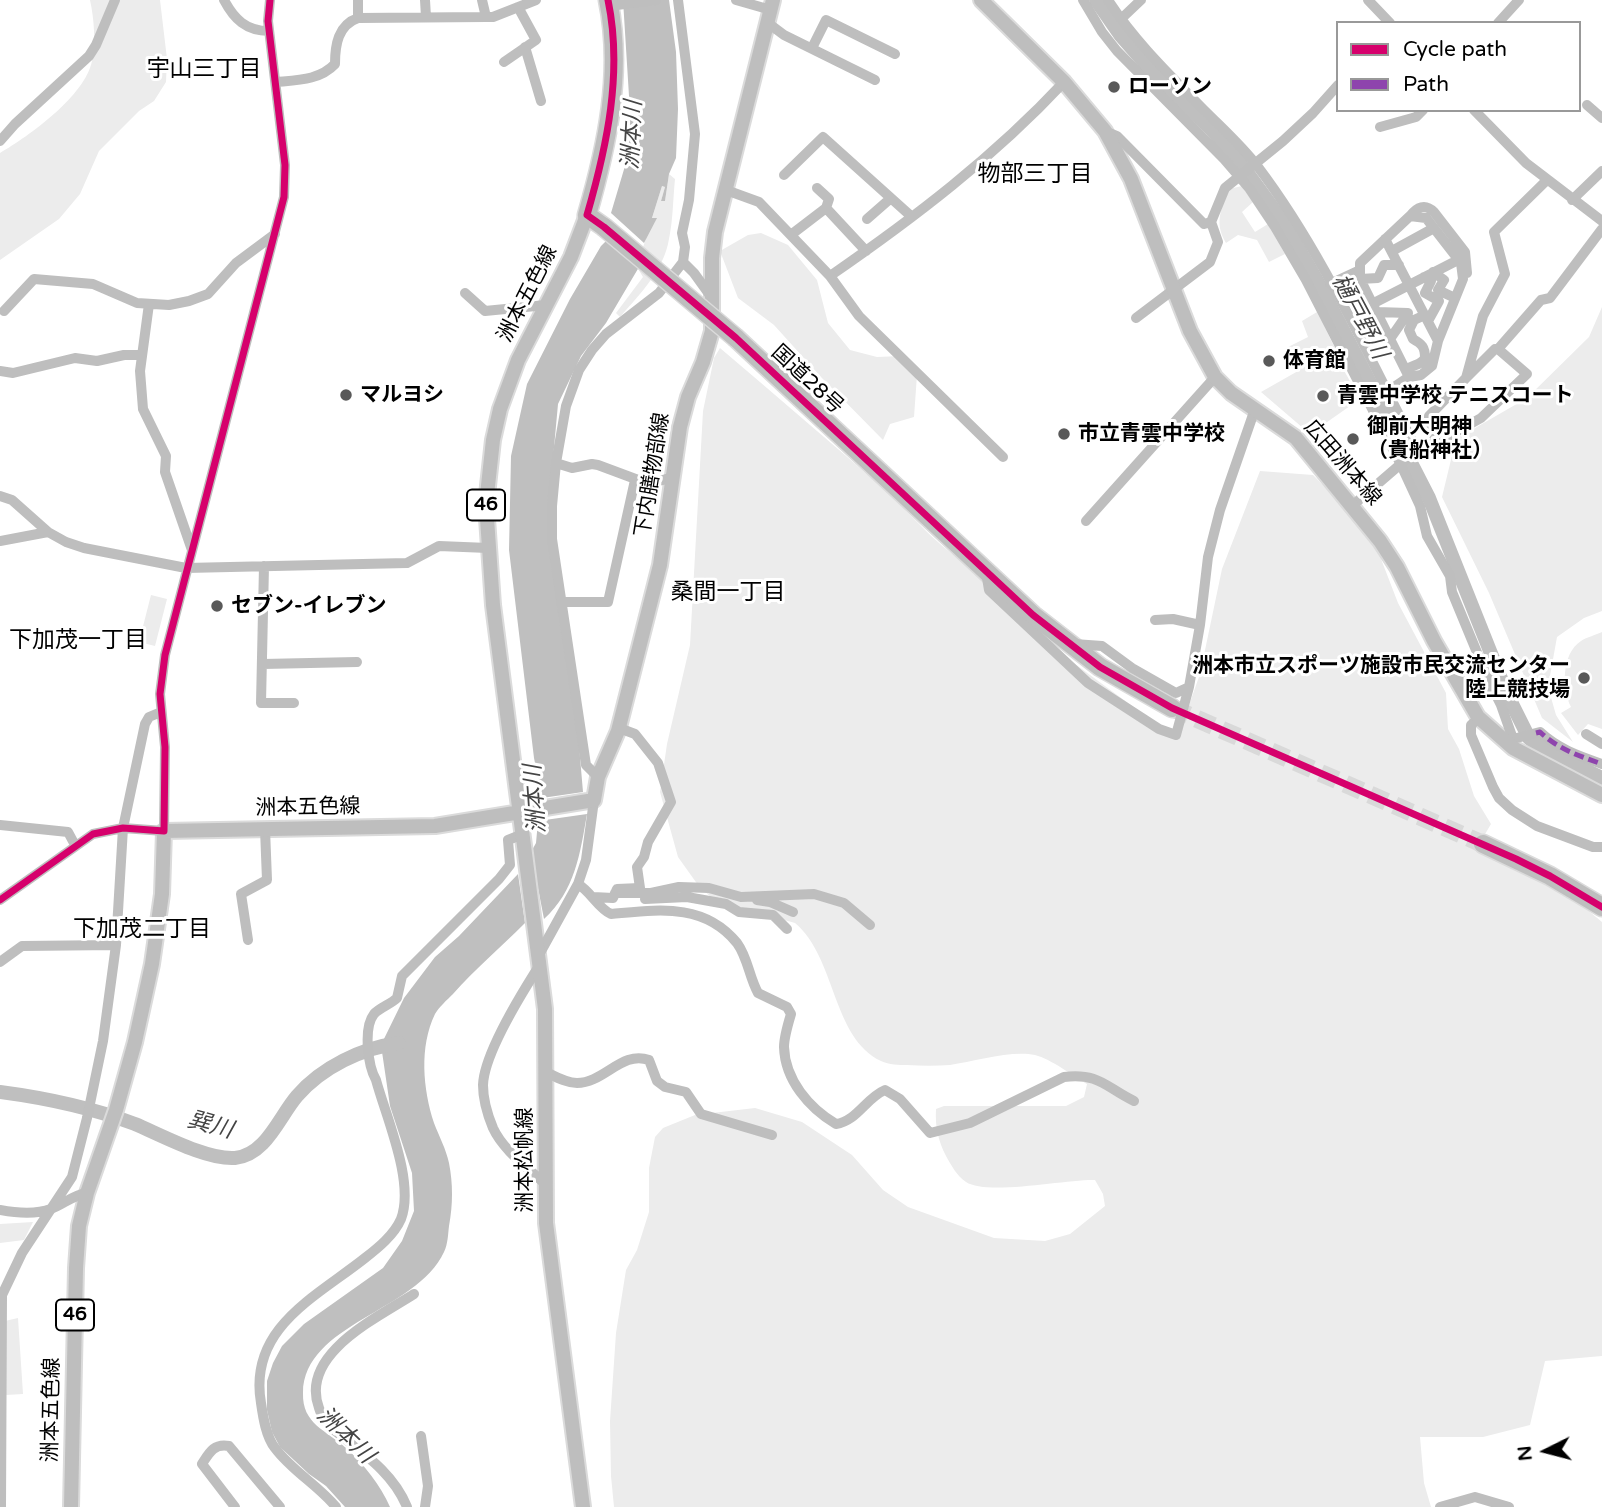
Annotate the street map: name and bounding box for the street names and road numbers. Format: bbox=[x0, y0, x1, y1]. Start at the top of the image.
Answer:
street label: 洲本五色線 bbox=[493, 242, 563, 346]
street label: 国道28号 bbox=[766, 340, 848, 420]
street label: 下内膳物部線 bbox=[631, 411, 675, 539]
street label: 広田洲本線 bbox=[1298, 415, 1386, 511]
road number: 46 bbox=[467, 490, 505, 520]
street label: 洲本五色線 bbox=[255, 794, 361, 822]
street label: 洲本松帆線 bbox=[512, 1108, 538, 1212]
road number: 46 bbox=[56, 1300, 94, 1330]
street label: 洲本五色線 bbox=[38, 1357, 66, 1463]

